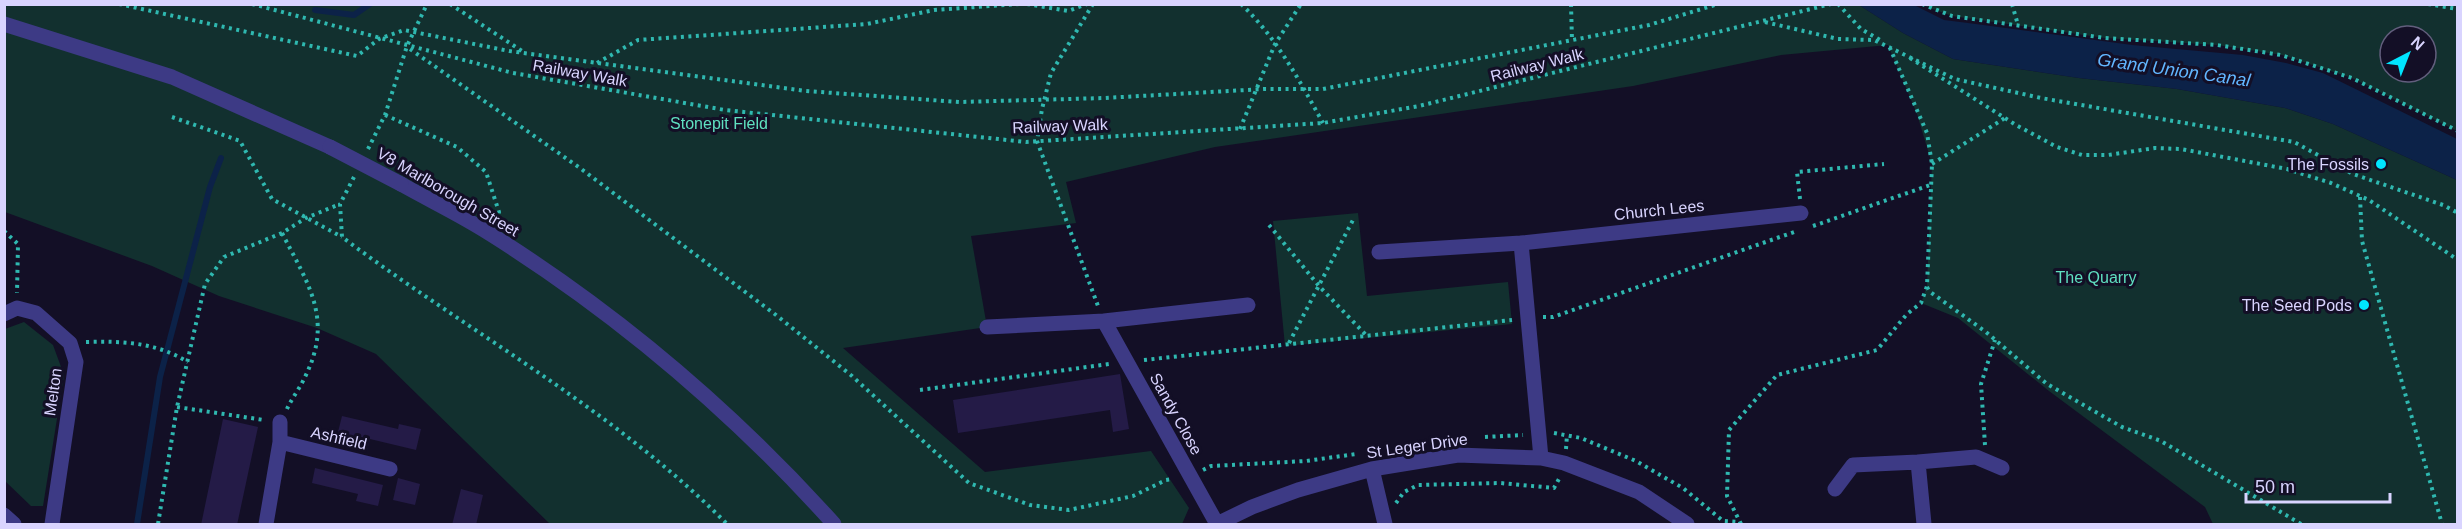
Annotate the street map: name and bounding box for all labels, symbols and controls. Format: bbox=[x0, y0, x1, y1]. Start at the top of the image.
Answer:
north arrow bbox=[2378, 24, 2438, 84]
text: N bbox=[2408, 33, 2428, 53]
street label: Railway Walk bbox=[1489, 45, 1586, 85]
water label: Grand Union Canal bbox=[2096, 49, 2253, 91]
street label: Railway Walk bbox=[532, 56, 629, 90]
park label: Stonepit Field bbox=[670, 115, 768, 132]
street label: Railway Walk bbox=[1012, 116, 1109, 136]
street label: V8 Marlborough Street bbox=[374, 144, 522, 240]
place label: The Fossils bbox=[2287, 156, 2369, 173]
marker: The Fossils bbox=[2374, 157, 2388, 171]
street label: Church Lees bbox=[1613, 197, 1705, 223]
park label: The Quarry bbox=[2056, 269, 2136, 286]
place label: The Seed Pods bbox=[2242, 297, 2352, 314]
marker: The Seed Pods bbox=[2357, 298, 2371, 312]
street label: Melton bbox=[41, 367, 65, 417]
street label: Sandy Close bbox=[1147, 370, 1205, 458]
street label: Ashfield bbox=[309, 423, 369, 453]
street label: St Leger Drive bbox=[1365, 430, 1469, 462]
scale bar bbox=[2246, 466, 2390, 504]
text: 50 m bbox=[2255, 477, 2295, 497]

